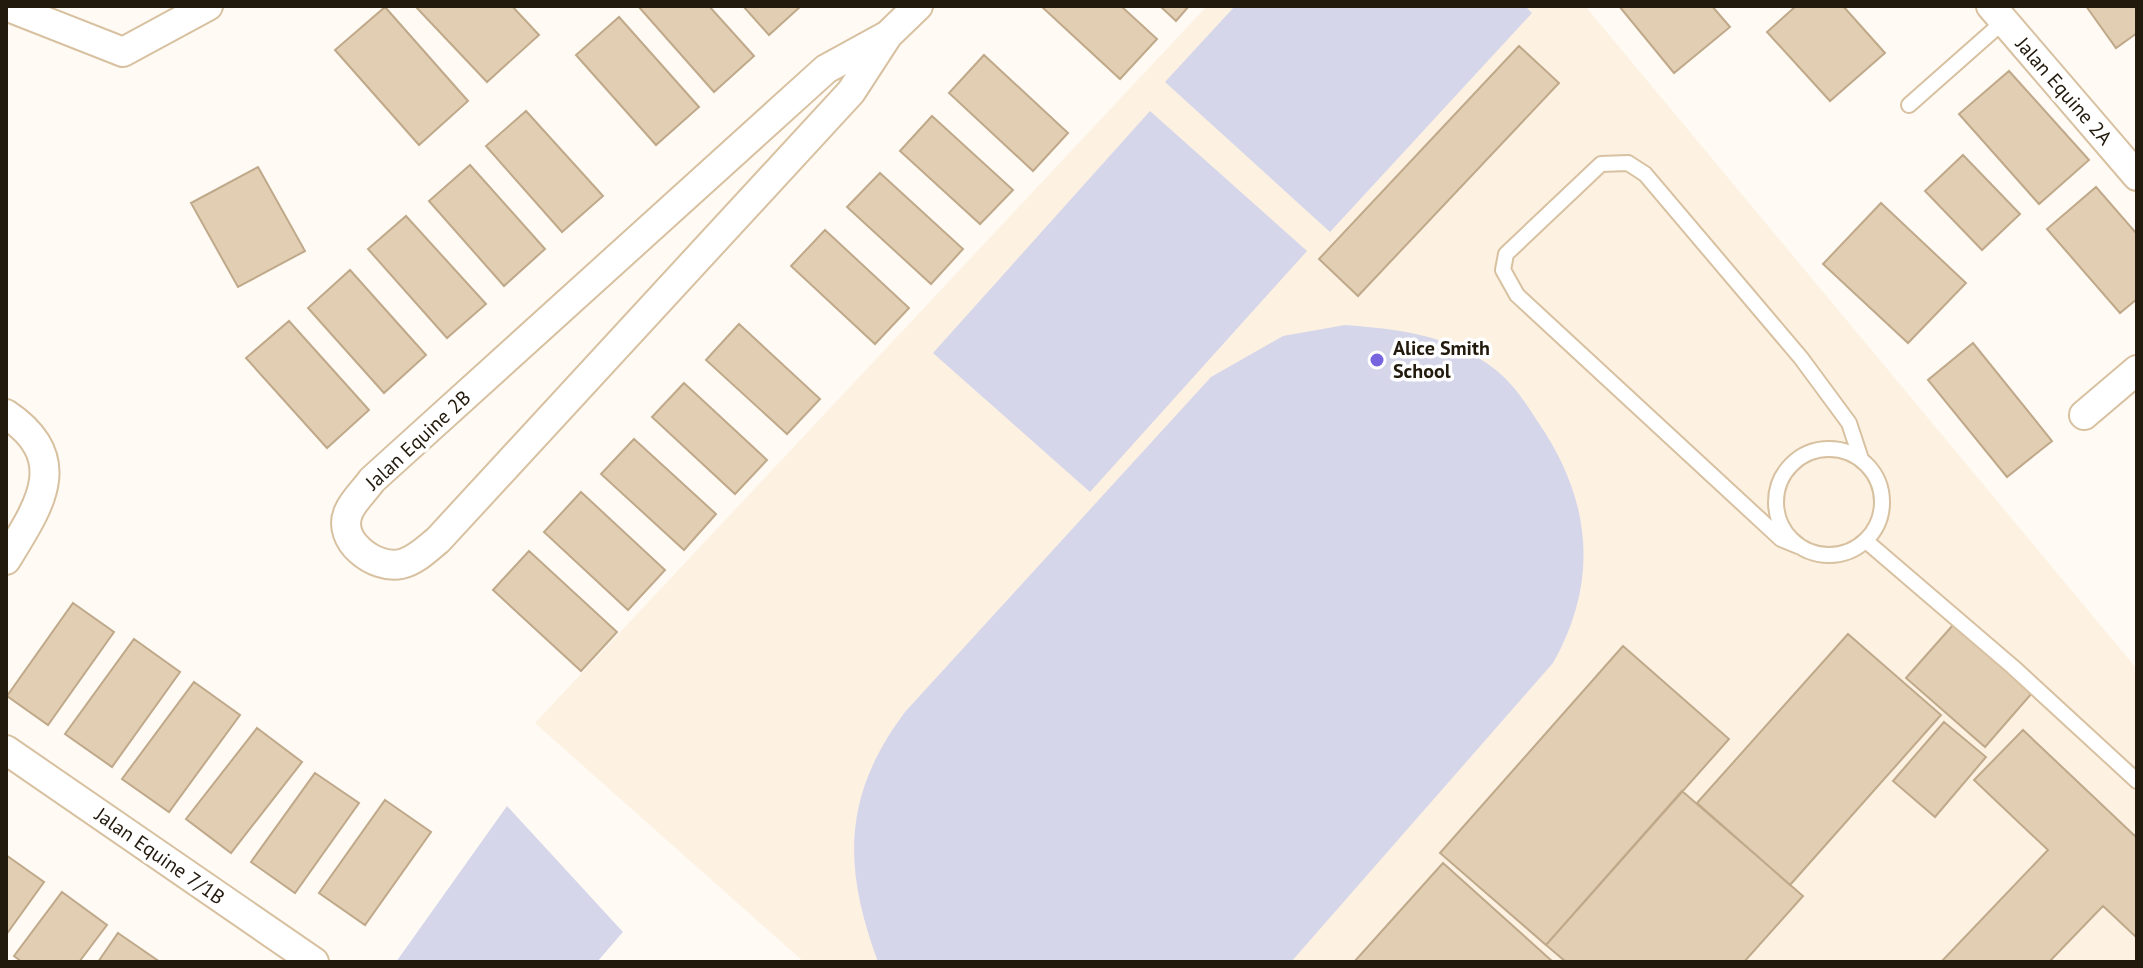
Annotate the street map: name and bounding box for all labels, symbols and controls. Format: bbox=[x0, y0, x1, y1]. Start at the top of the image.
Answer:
street label: Jalan Equine 2A bbox=[2009, 31, 2118, 150]
place label: Alice Smith School bbox=[1393, 335, 1490, 384]
marker: Alice Smith School bbox=[1368, 351, 1386, 369]
street label: Jalan Equine 2B bbox=[359, 385, 476, 496]
street label: Jalan Equine 7/1B bbox=[89, 801, 230, 910]

